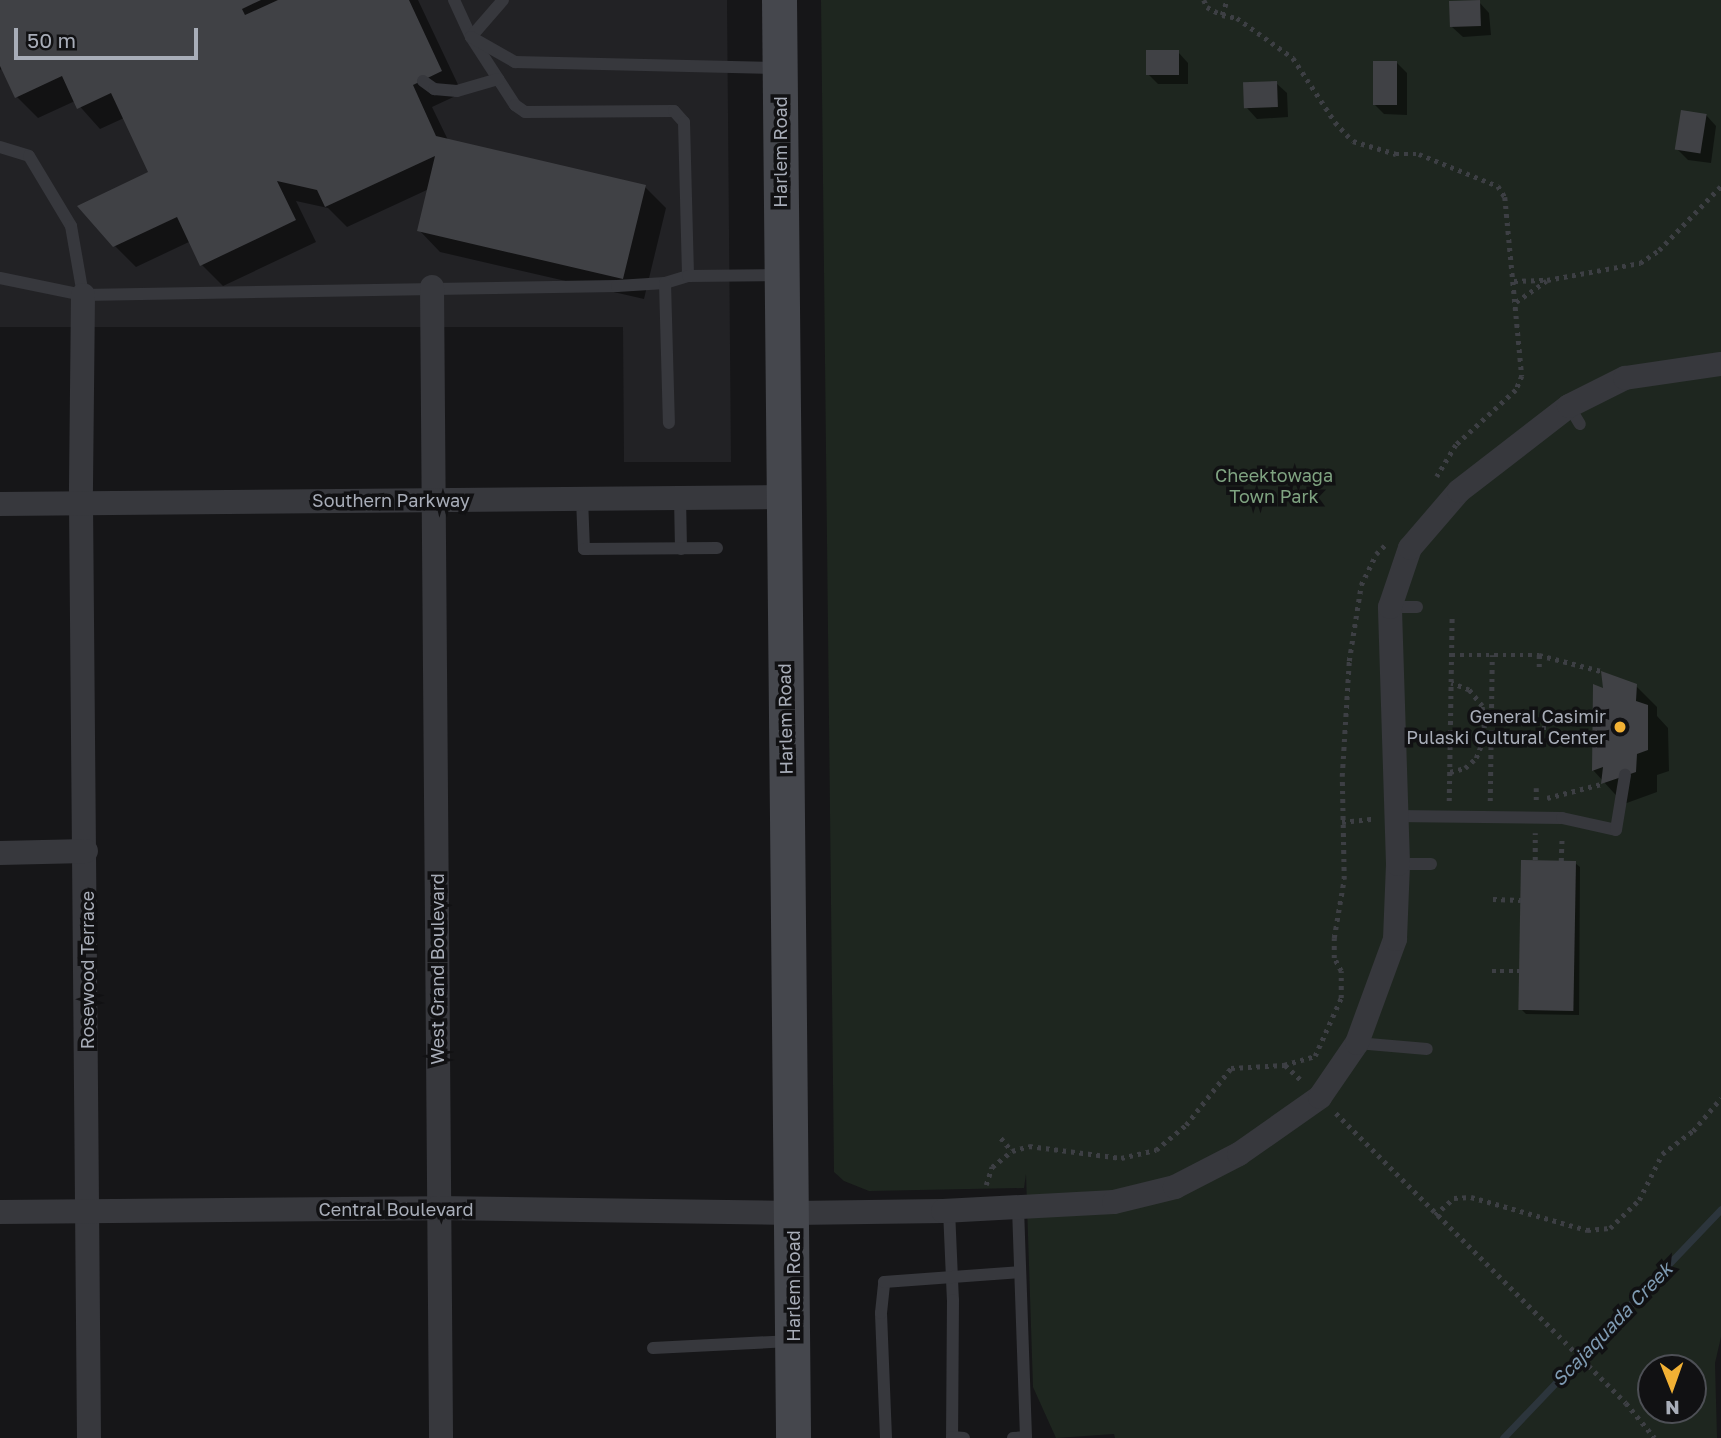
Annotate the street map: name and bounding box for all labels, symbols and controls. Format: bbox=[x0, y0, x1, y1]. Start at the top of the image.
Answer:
scale bar bbox=[18, 14, 201, 58]
text: 50 m bbox=[27, 27, 76, 53]
street label: Harlem Road bbox=[769, 96, 791, 208]
park label: Cheektowaga Town Park bbox=[1215, 465, 1333, 508]
street label: Southern Parkway bbox=[312, 489, 470, 511]
street label: Harlem Road bbox=[773, 663, 797, 775]
place label: General Casimir Pulaski Cultural Center bbox=[1406, 706, 1606, 748]
marker: General Casimir Pulaski Cultural Center bbox=[1612, 719, 1628, 735]
street label: West Grand Boulevard bbox=[426, 873, 448, 1065]
street label: Rosewood Terrace bbox=[76, 891, 98, 1049]
street label: Central Boulevard bbox=[318, 1198, 474, 1220]
street label: Harlem Road bbox=[782, 1230, 804, 1342]
water label: Scajaquada Creek bbox=[1547, 1257, 1677, 1391]
north arrow bbox=[1637, 1354, 1707, 1424]
text: N bbox=[1665, 1397, 1680, 1420]

